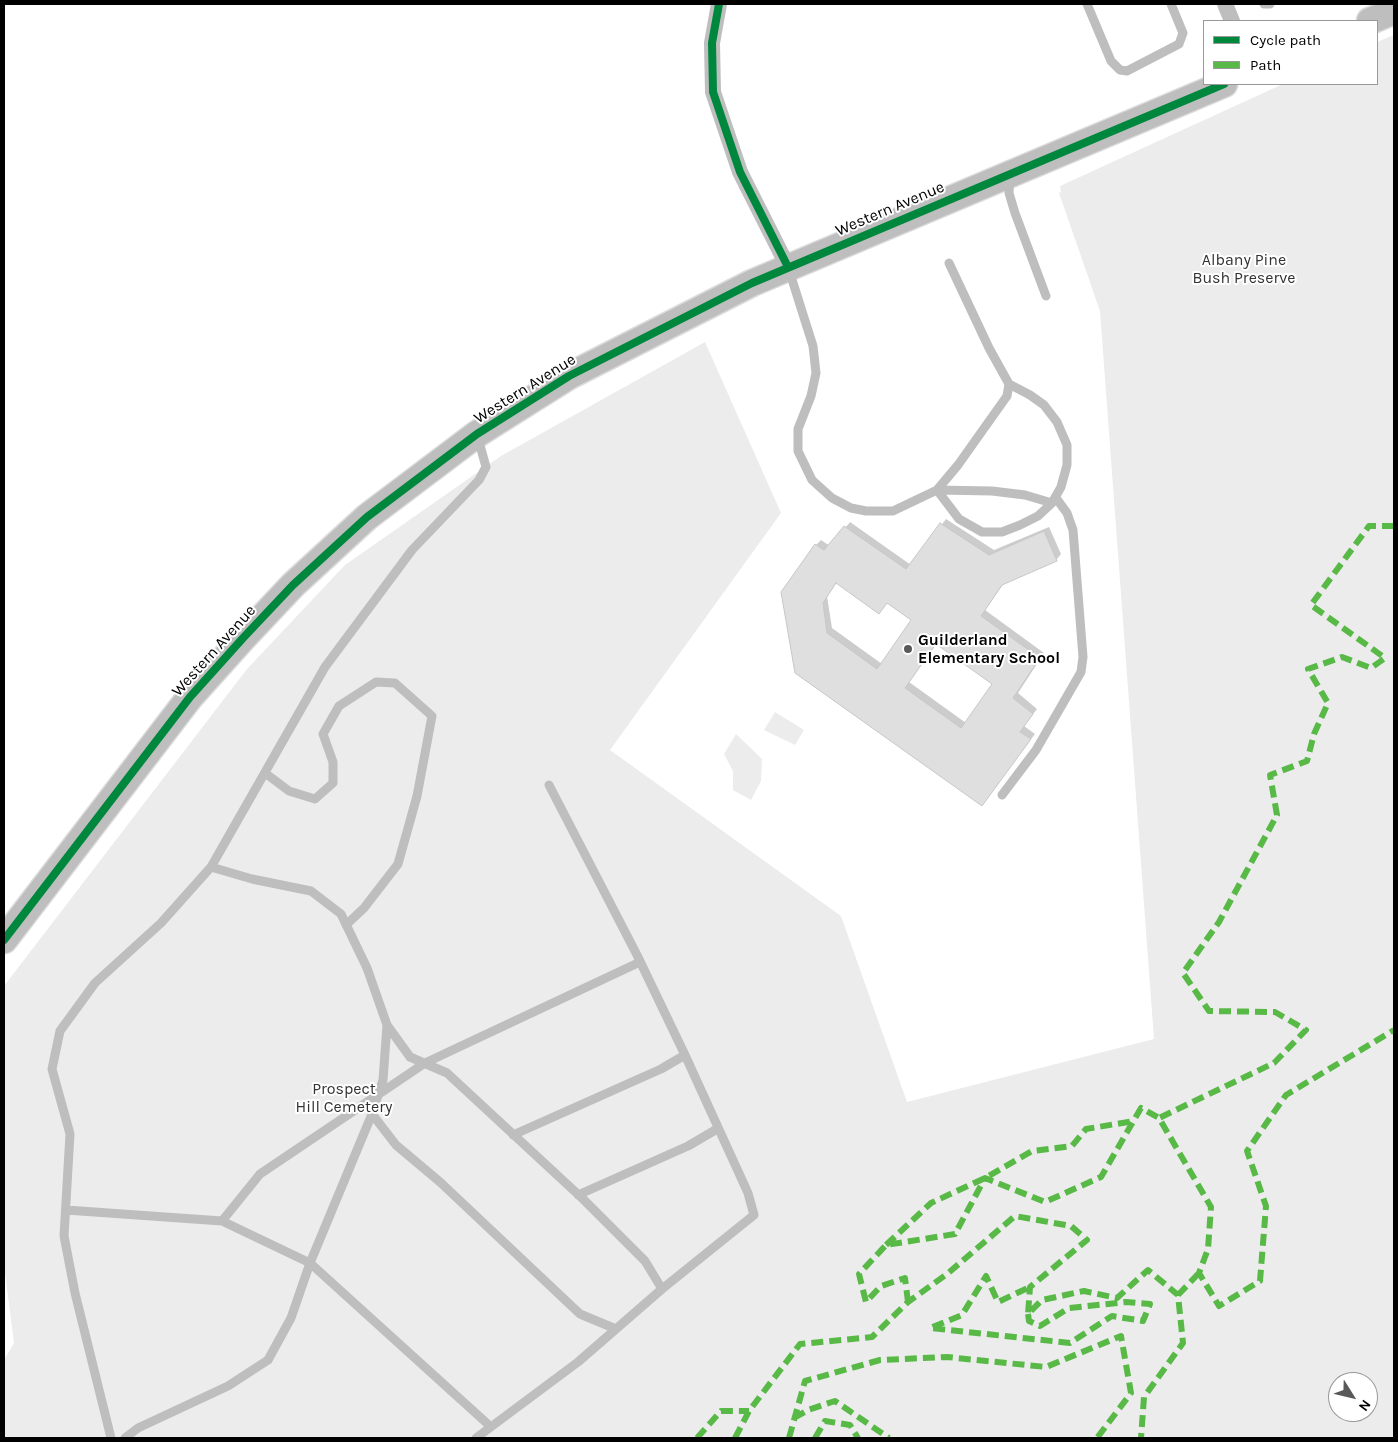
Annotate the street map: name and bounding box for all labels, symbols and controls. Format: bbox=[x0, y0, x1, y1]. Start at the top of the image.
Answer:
legend bbox=[1203, 20, 1378, 85]
text: Cycle path bbox=[1250, 31, 1321, 49]
text: Path bbox=[1250, 56, 1281, 74]
street label: Western Avenue bbox=[833, 177, 947, 241]
park label: Albany Pine Bush Preserve bbox=[1192, 250, 1296, 288]
street label: Western Avenue bbox=[470, 350, 580, 428]
street label: Western Avenue bbox=[168, 601, 260, 701]
place label: Guilderland Elementary School bbox=[918, 630, 1060, 668]
marker: Guilderland Elementary School bbox=[902, 643, 914, 655]
park label: Prospect Hill Cemetery bbox=[296, 1079, 392, 1117]
north arrow bbox=[1328, 1372, 1378, 1422]
text: N bbox=[1355, 1396, 1375, 1415]

